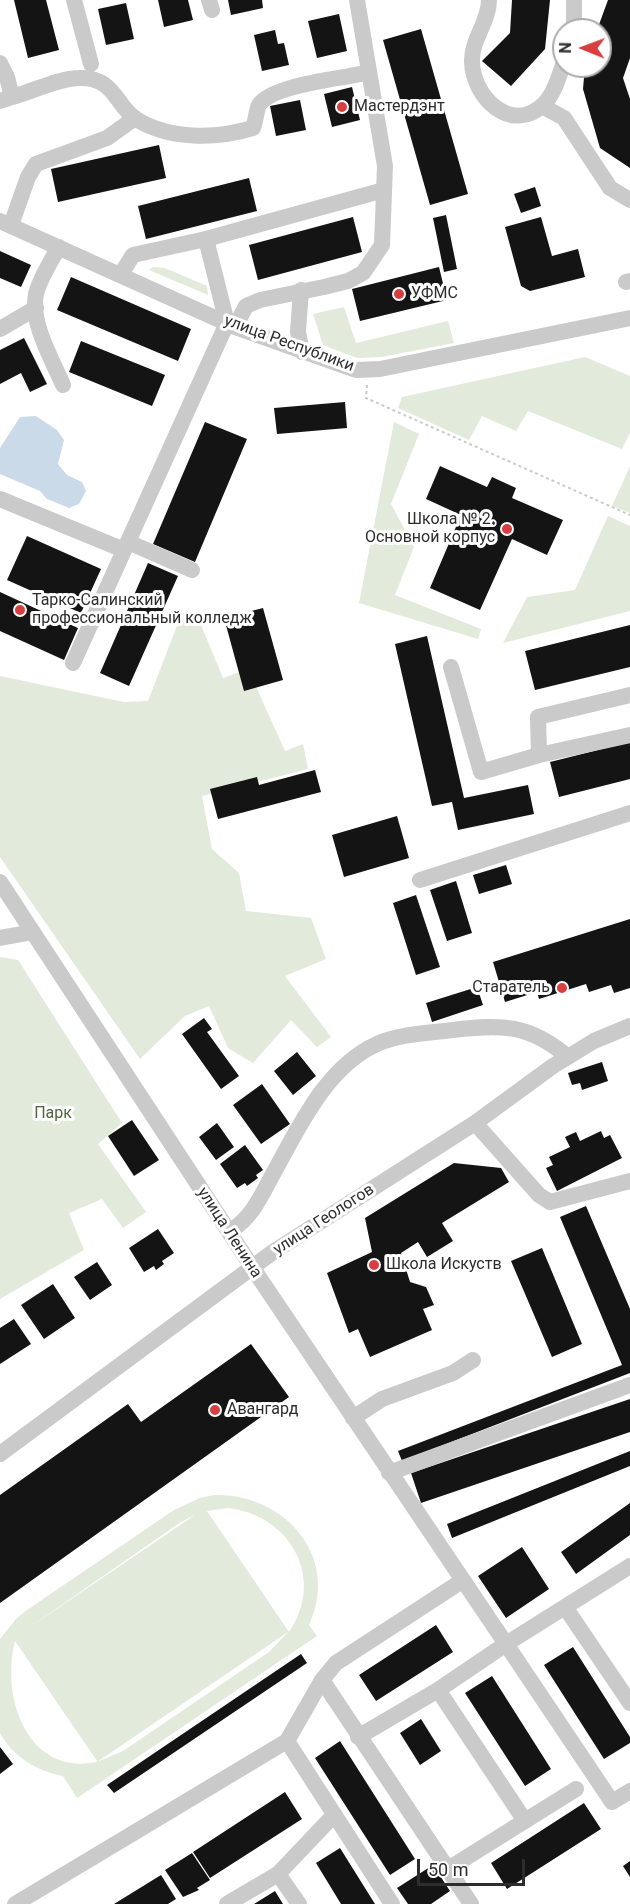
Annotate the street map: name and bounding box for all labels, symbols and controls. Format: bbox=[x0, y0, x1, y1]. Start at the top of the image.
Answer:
north arrow bbox=[552, 18, 612, 78]
text: N bbox=[556, 42, 575, 54]
place label: Мастердэнт bbox=[354, 97, 445, 117]
marker: Мастердэнт bbox=[335, 100, 349, 114]
place label: УФМС bbox=[411, 284, 458, 304]
marker: УФМС bbox=[392, 287, 406, 301]
street label: улица Республики bbox=[221, 312, 357, 376]
place label: Школа № 2. Основной корпус bbox=[365, 510, 495, 548]
marker: Школа № 2. Основной корпус bbox=[500, 522, 514, 536]
place label: Тарко-Салинский профессиональный колледж bbox=[32, 591, 252, 629]
marker: Тарко-Салинский профессиональный колледж bbox=[13, 603, 27, 617]
place label: Старатель bbox=[472, 978, 550, 998]
marker: Старатель bbox=[555, 981, 569, 995]
park label: Парк bbox=[34, 1104, 72, 1124]
street label: улица Геологов bbox=[270, 1180, 378, 1260]
street label: улица Ленина bbox=[193, 1184, 265, 1282]
place label: Школа Искуств bbox=[386, 1255, 502, 1275]
marker: Школа Искуств bbox=[367, 1258, 381, 1272]
place label: Авангард bbox=[227, 1400, 298, 1420]
marker: Авангард bbox=[208, 1403, 222, 1417]
scale bar bbox=[420, 1847, 528, 1885]
text: 50 m bbox=[428, 1859, 468, 1880]

